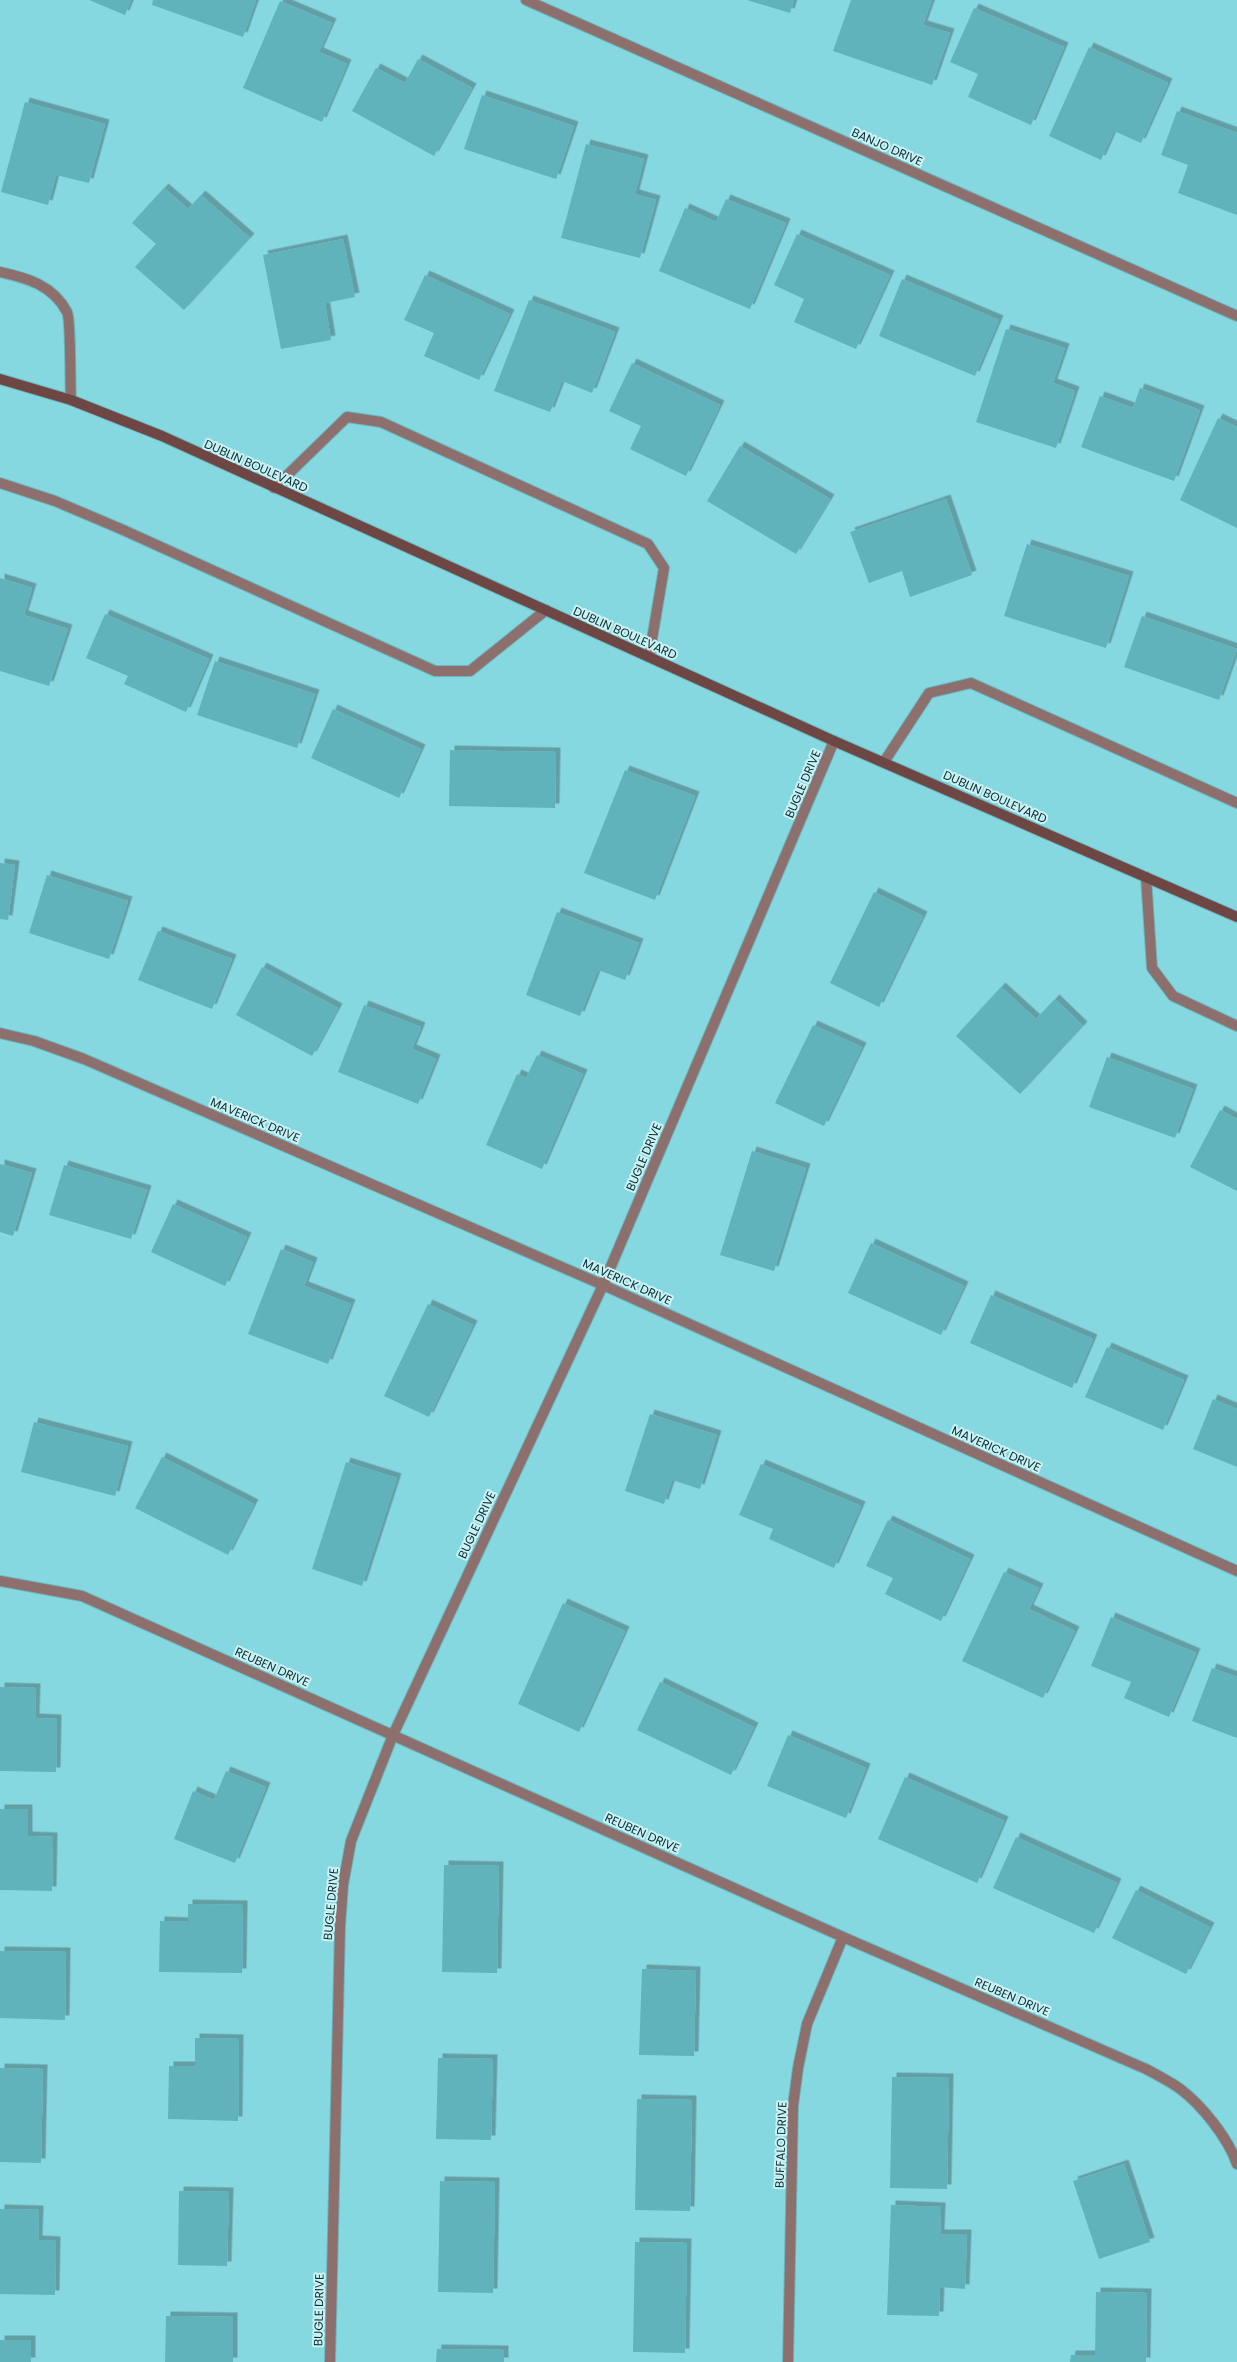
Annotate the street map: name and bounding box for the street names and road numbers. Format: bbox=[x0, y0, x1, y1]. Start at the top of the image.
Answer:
street label: BANJO DRIVE bbox=[849, 123, 925, 170]
street label: DUBLIN BOULEVARD bbox=[202, 435, 311, 496]
street label: DUBLIN BOULEVARD bbox=[571, 602, 680, 663]
street label: BUGLE DRIVE bbox=[781, 747, 824, 820]
street label: DUBLIN BOULEVARD bbox=[941, 766, 1050, 827]
street label: MAVERICK DRIVE bbox=[208, 1093, 303, 1146]
street label: BUGLE DRIVE bbox=[622, 1120, 665, 1193]
street label: MAVERICK DRIVE bbox=[580, 1254, 674, 1309]
street label: MAVERICK DRIVE bbox=[949, 1421, 1043, 1476]
street label: BUGLE DRIVE bbox=[454, 1488, 500, 1561]
street label: REUBEN DRIVE bbox=[232, 1643, 312, 1691]
street label: REUBEN DRIVE bbox=[602, 1809, 682, 1857]
street label: BUGLE DRIVE bbox=[319, 1867, 342, 1941]
street label: REUBEN DRIVE bbox=[972, 1973, 1052, 2020]
street label: BUFFALO DRIVE bbox=[770, 2101, 791, 2188]
street label: BUGLE DRIVE bbox=[309, 2274, 328, 2346]

